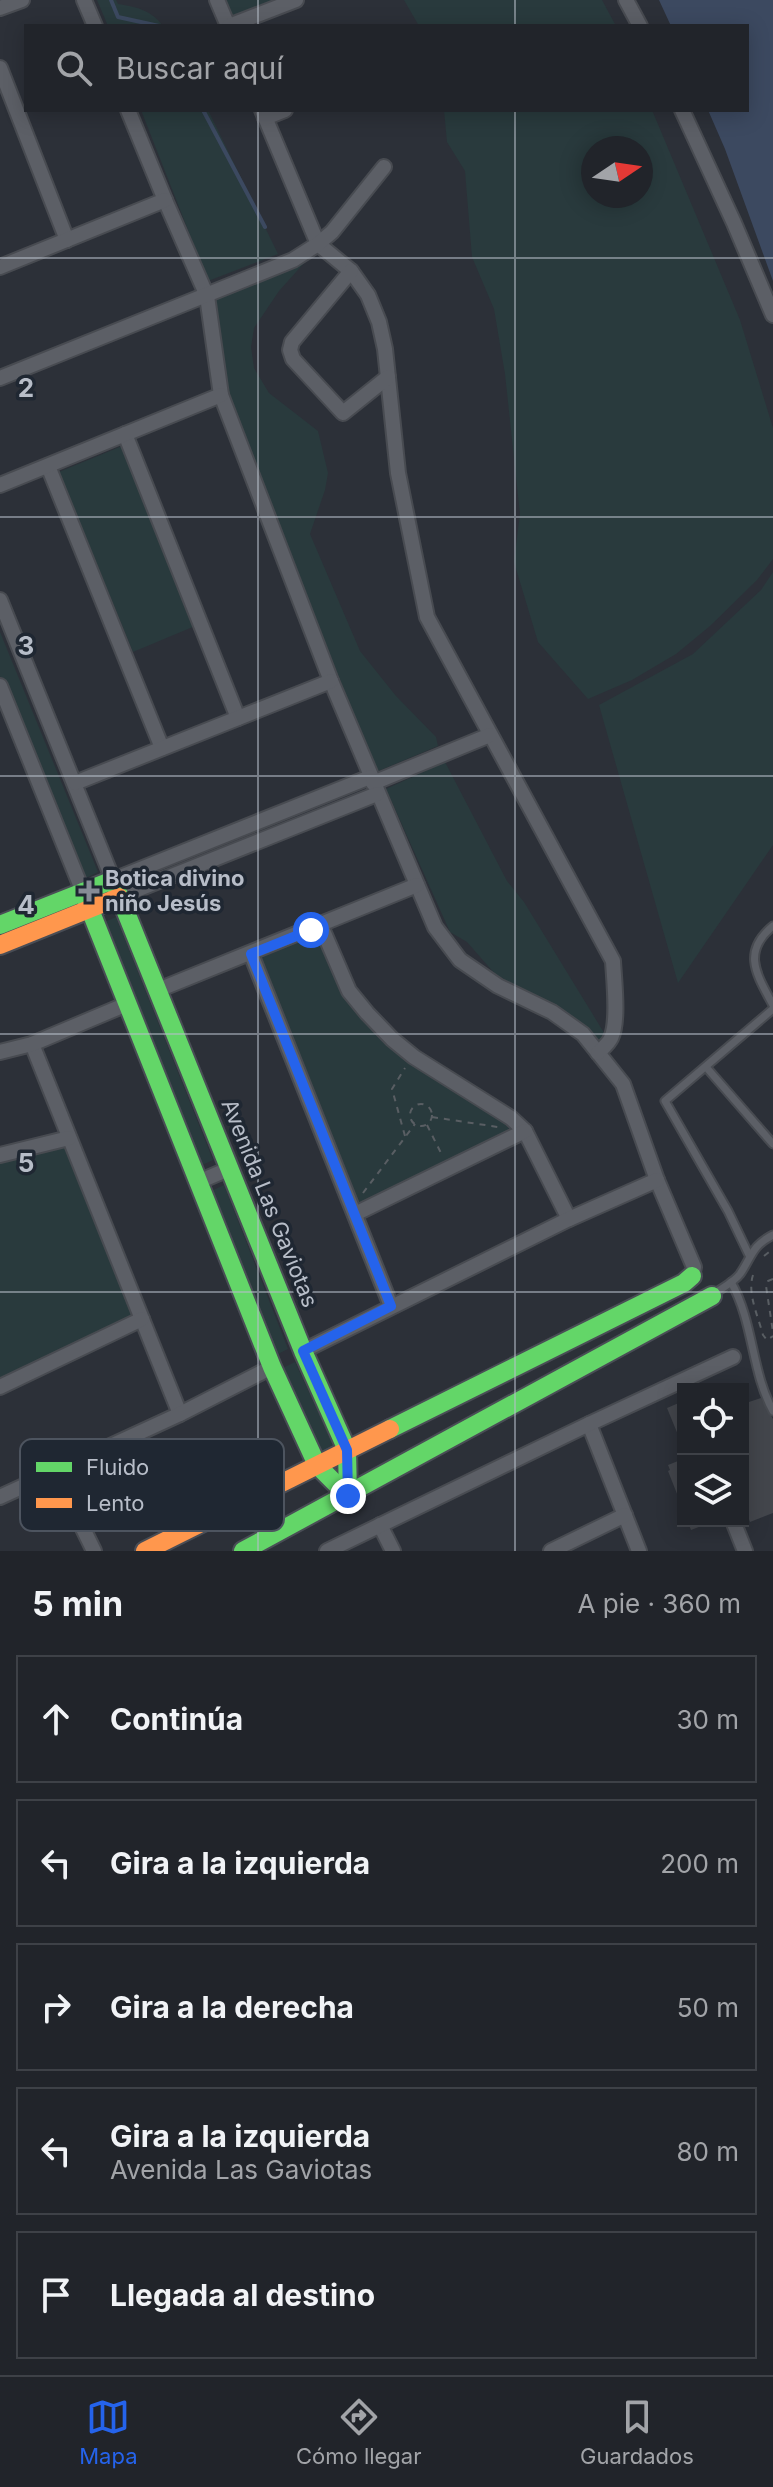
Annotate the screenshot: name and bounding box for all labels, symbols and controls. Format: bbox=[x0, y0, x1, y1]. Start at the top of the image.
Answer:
search box bbox=[24, 24, 749, 112]
icon: search bbox=[52, 46, 96, 90]
text: Buscar aquí bbox=[116, 50, 283, 86]
north arrow bbox=[581, 136, 653, 208]
text: 2 bbox=[18, 372, 34, 403]
text: 3 bbox=[18, 630, 34, 661]
place label: Botica divino niño Jesús bbox=[105, 865, 244, 916]
marker: Botica divino niño Jesús bbox=[80, 882, 98, 900]
text: 4 bbox=[17, 889, 35, 920]
route start bbox=[293, 912, 329, 948]
street label: Avenida Las Gaviotas bbox=[216, 1095, 324, 1311]
text: 5 bbox=[18, 1147, 34, 1178]
map controls bbox=[677, 1383, 749, 1527]
button: locate bbox=[677, 1383, 749, 1455]
legend bbox=[20, 1439, 284, 1531]
text: Fluido bbox=[86, 1454, 149, 1480]
button: layers bbox=[677, 1455, 749, 1527]
route end bbox=[330, 1478, 366, 1514]
text: Lento bbox=[86, 1490, 144, 1516]
text: 5 min bbox=[32, 1583, 123, 1624]
text: A pie · 360 m bbox=[578, 1588, 741, 1619]
icon: ahead bbox=[34, 1697, 78, 1741]
text: Continúa bbox=[110, 1701, 243, 1737]
text: 30 m bbox=[676, 1704, 739, 1735]
icon: left bbox=[34, 1841, 78, 1885]
text: Gira a la izquierda bbox=[110, 1845, 370, 1881]
text: 200 m bbox=[660, 1848, 739, 1879]
icon: right bbox=[34, 1985, 78, 2029]
text: Gira a la derecha bbox=[110, 1989, 354, 2025]
text: 50 m bbox=[677, 1992, 739, 2023]
text: Gira a la izquierda bbox=[110, 2118, 370, 2154]
icon: left bbox=[34, 2129, 78, 2173]
text: 80 m bbox=[676, 2136, 739, 2167]
text: Avenida Las Gaviotas bbox=[110, 2154, 372, 2185]
icon: arrive bbox=[34, 2273, 78, 2317]
text: Llegada al destino bbox=[110, 2277, 375, 2313]
tab: Mapa bbox=[79, 2395, 138, 2469]
tab: Cómo llegar bbox=[296, 2395, 422, 2469]
tab: Guardados bbox=[580, 2395, 694, 2469]

